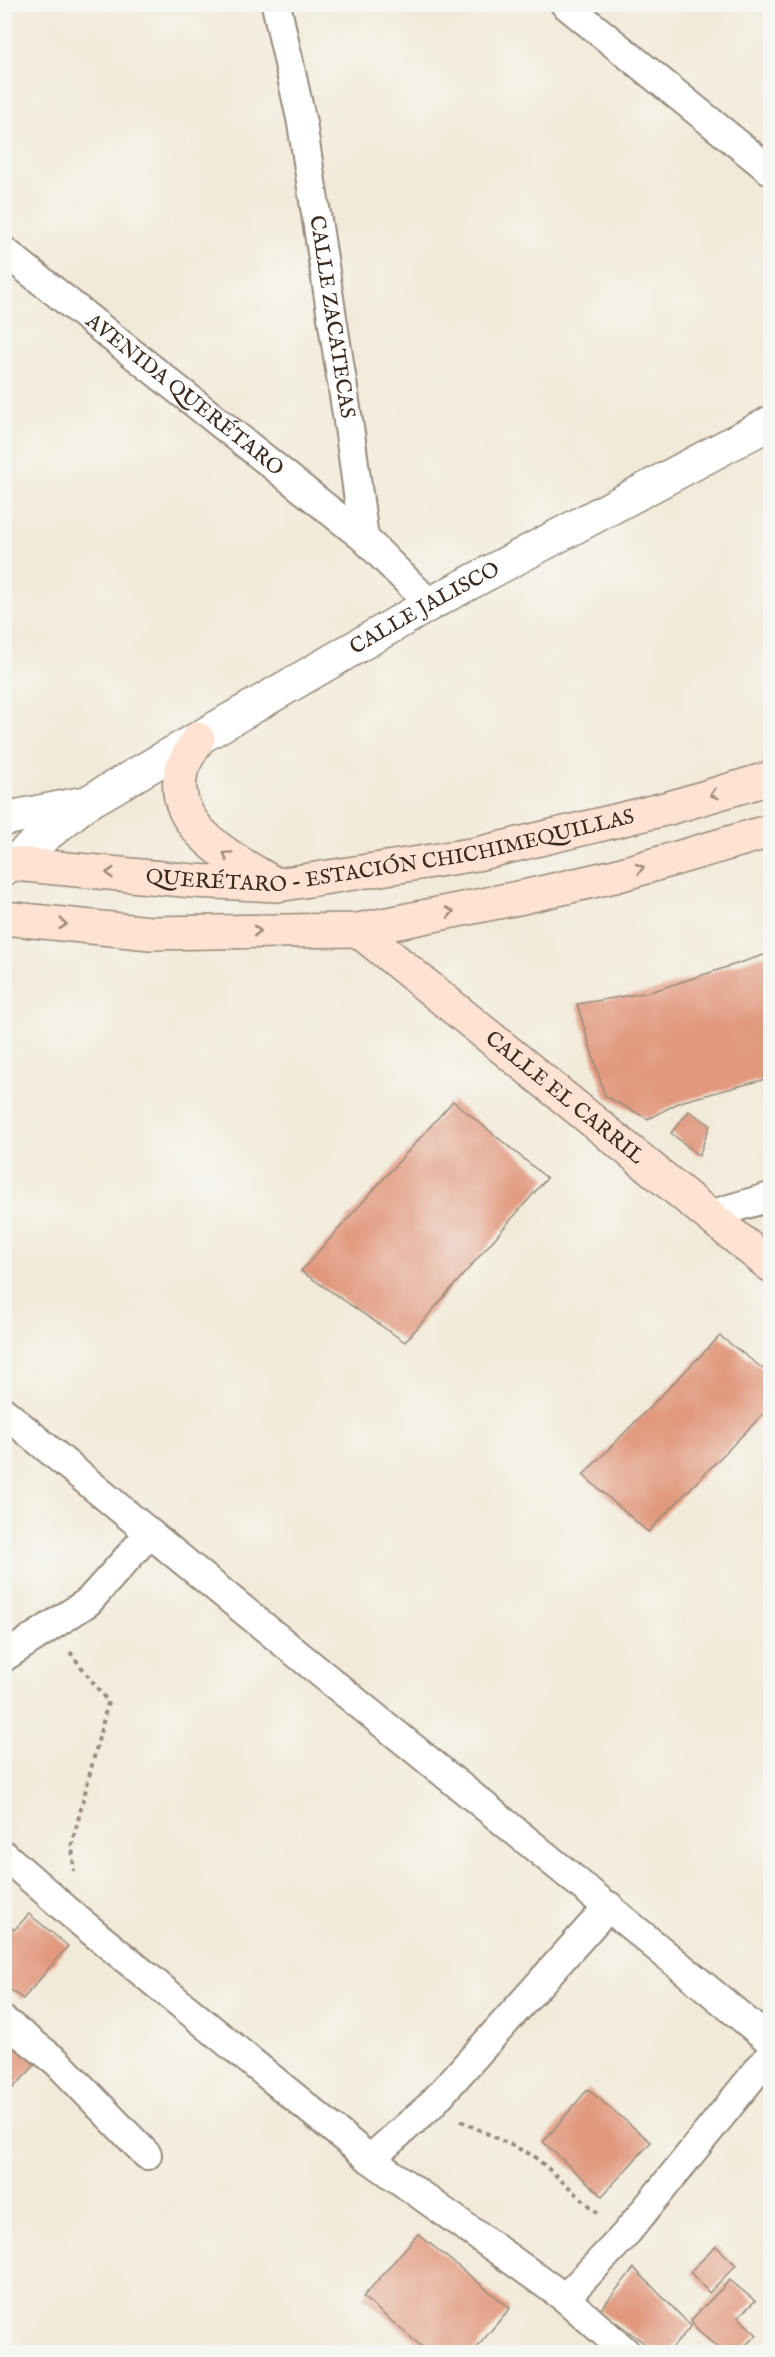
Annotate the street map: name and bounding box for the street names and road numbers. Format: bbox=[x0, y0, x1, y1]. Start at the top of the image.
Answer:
street label: CALLE ZACATECAS bbox=[303, 213, 361, 420]
street label: AVENIDA QUERÉTARO bbox=[79, 307, 289, 482]
street label: CALLE JALISCO bbox=[345, 556, 504, 661]
street label: QUERÉTARO - ESTACIÓN CHICHIMEQUILLAS bbox=[144, 803, 637, 899]
street label: CALLE EL CARRIL bbox=[479, 1025, 649, 1170]

